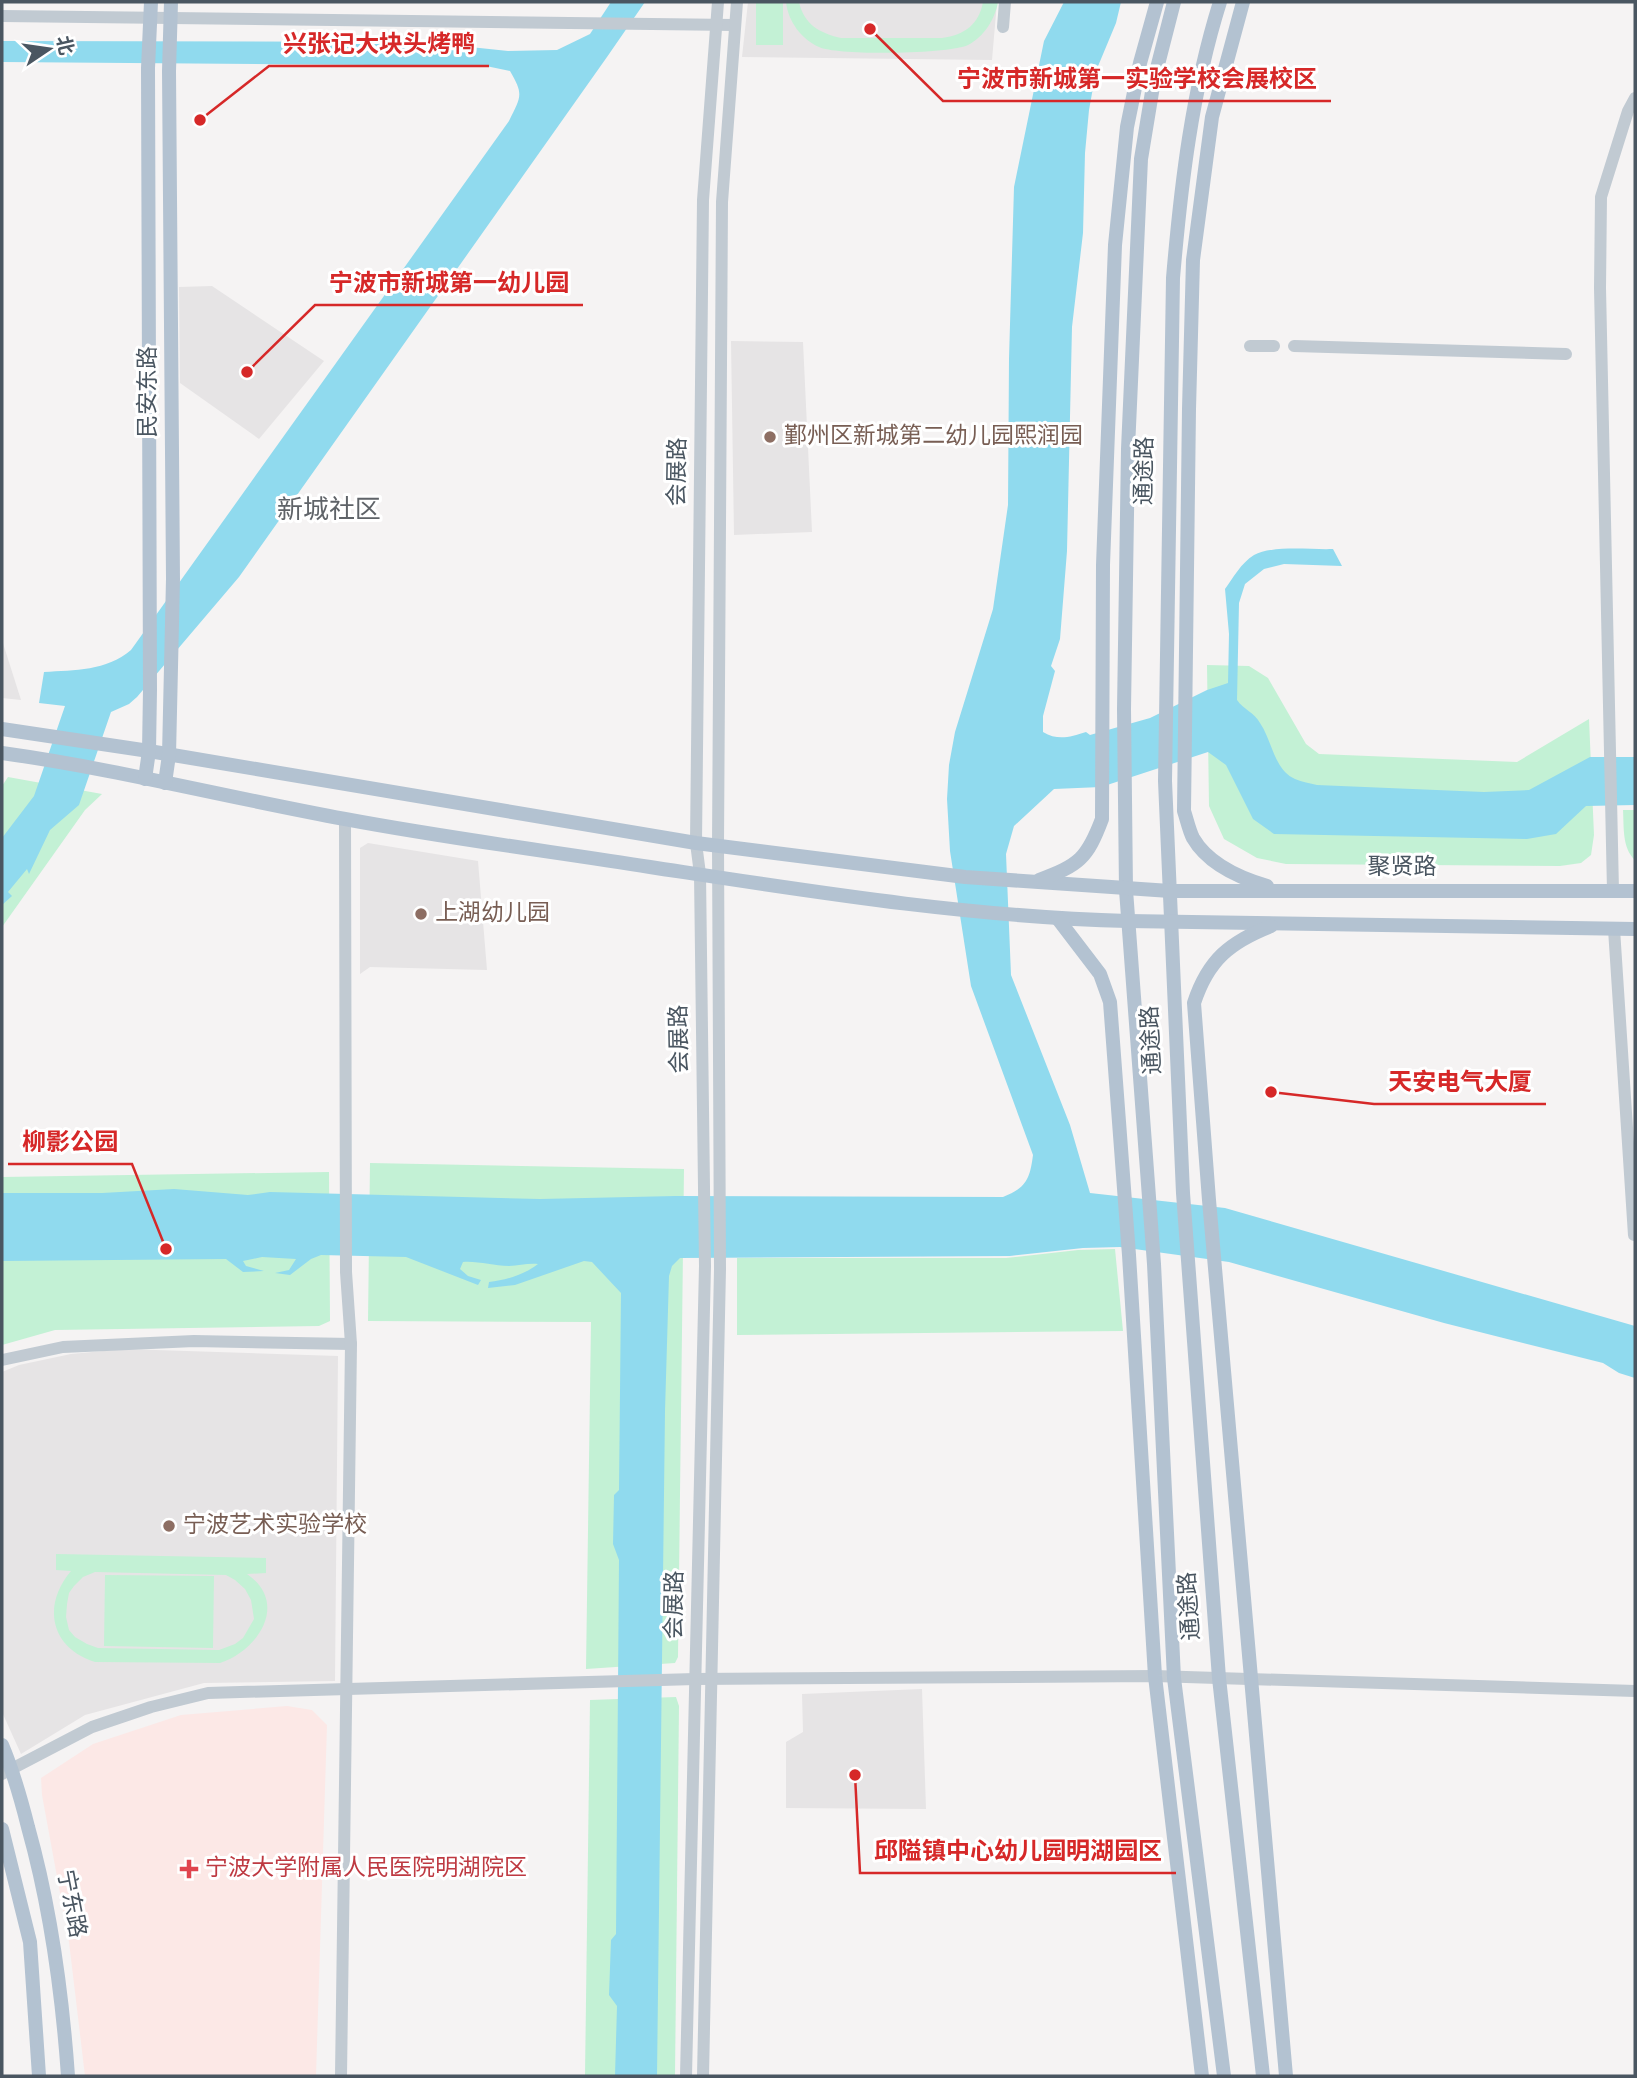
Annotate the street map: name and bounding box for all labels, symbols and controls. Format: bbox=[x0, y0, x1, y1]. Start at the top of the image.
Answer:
north arrow bbox=[14, 14, 84, 84]
callout: 兴张记大块头烤鸭 bbox=[269, 21, 489, 66]
text: 兴张记大块头烤鸭 bbox=[283, 31, 475, 61]
text: 北 bbox=[50, 34, 77, 58]
callout: 宁波市新城第一实验学校会展校区 bbox=[943, 56, 1331, 101]
text: 宁波市新城第一实验学校会展校区 bbox=[957, 66, 1317, 96]
callout: 宁波市新城第一幼儿园 bbox=[315, 260, 583, 305]
text: 宁波市新城第一幼儿园 bbox=[329, 270, 569, 300]
street label: 民安东路 bbox=[135, 346, 164, 438]
place label: 鄞州区新城第二幼儿园熙润园 bbox=[784, 423, 1083, 452]
marker: 鄞州区新城第二幼儿园熙润园 bbox=[762, 429, 778, 445]
street label: 通途路 bbox=[1131, 436, 1161, 506]
street label: 会展路 bbox=[664, 437, 694, 507]
district label: 新城社区 bbox=[277, 495, 381, 528]
street label: 聚贤路 bbox=[1368, 854, 1437, 883]
place label: 上湖幼儿园 bbox=[435, 900, 550, 929]
marker: 上湖幼儿园 bbox=[413, 906, 429, 922]
street label: 会展路 bbox=[666, 1004, 696, 1074]
street label: 通途路 bbox=[1137, 1005, 1169, 1075]
callout: 天安电气大厦 bbox=[1374, 1059, 1546, 1104]
text: 天安电气大厦 bbox=[1388, 1069, 1532, 1099]
callout: 柳影公园 bbox=[8, 1119, 132, 1164]
text: 柳影公园 bbox=[22, 1129, 118, 1159]
place label: 宁波艺术实验学校 bbox=[183, 1512, 367, 1541]
marker: 宁波艺术实验学校 bbox=[161, 1518, 177, 1534]
street label: 会展路 bbox=[661, 1570, 691, 1640]
street label: 通途路 bbox=[1174, 1571, 1208, 1641]
callout: 邱隘镇中心幼儿园明湖园区 bbox=[860, 1828, 1176, 1873]
text: 邱隘镇中心幼儿园明湖园区 bbox=[874, 1838, 1162, 1868]
place label: 宁波大学附属人民医院明湖院区 bbox=[205, 1855, 527, 1884]
marker: 宁波大学附属人民医院明湖院区 bbox=[179, 1859, 199, 1879]
street label: 宁东路 bbox=[49, 1867, 91, 1941]

